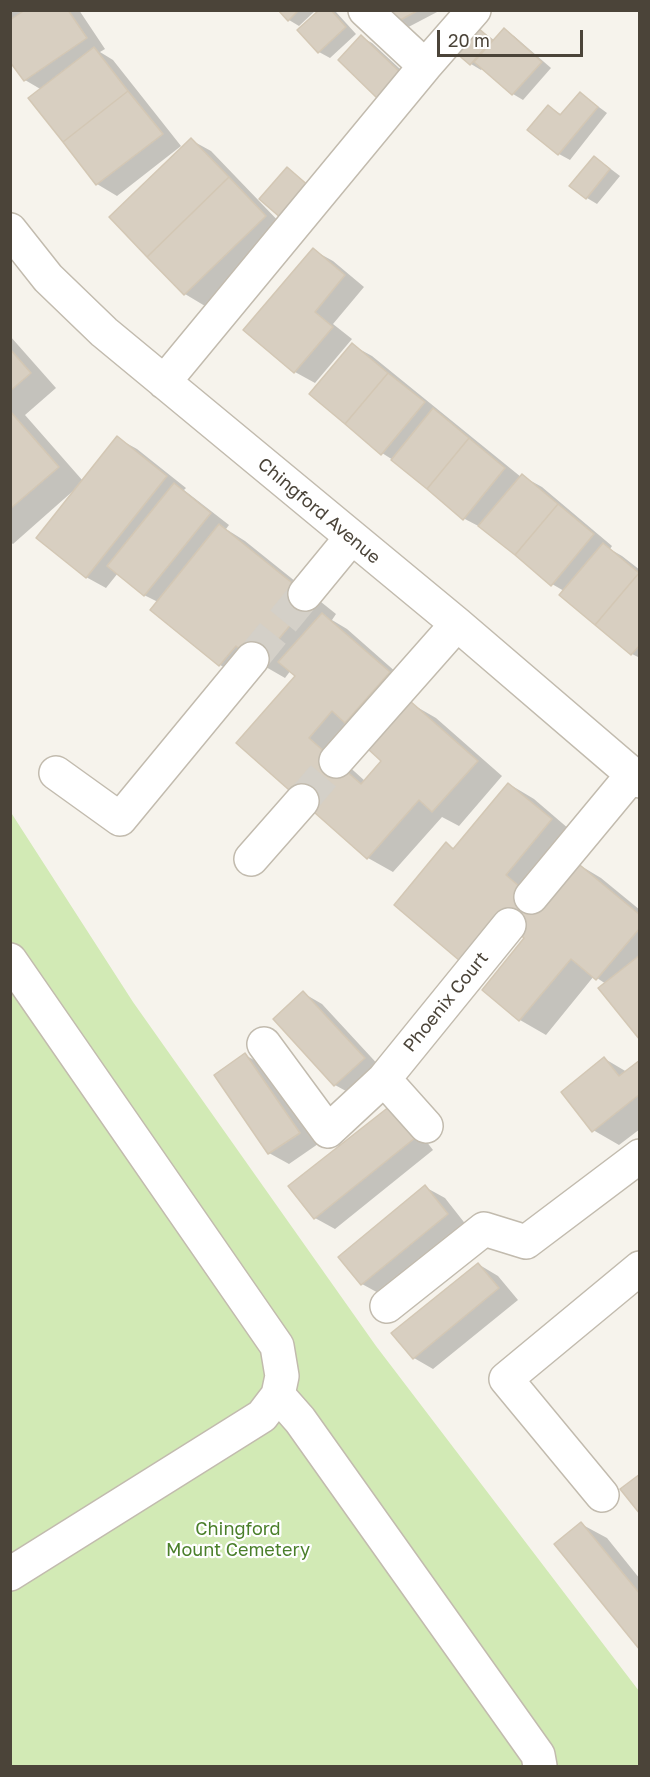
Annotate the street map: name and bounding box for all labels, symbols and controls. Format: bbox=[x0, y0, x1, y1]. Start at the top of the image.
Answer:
scale bar bbox=[440, 18, 586, 56]
text: 20 m bbox=[448, 29, 490, 51]
street label: Chingford Avenue bbox=[253, 453, 385, 569]
street label: Phoenix Court bbox=[399, 947, 493, 1057]
park label: Chingford Mount Cemetery bbox=[166, 1518, 310, 1561]

